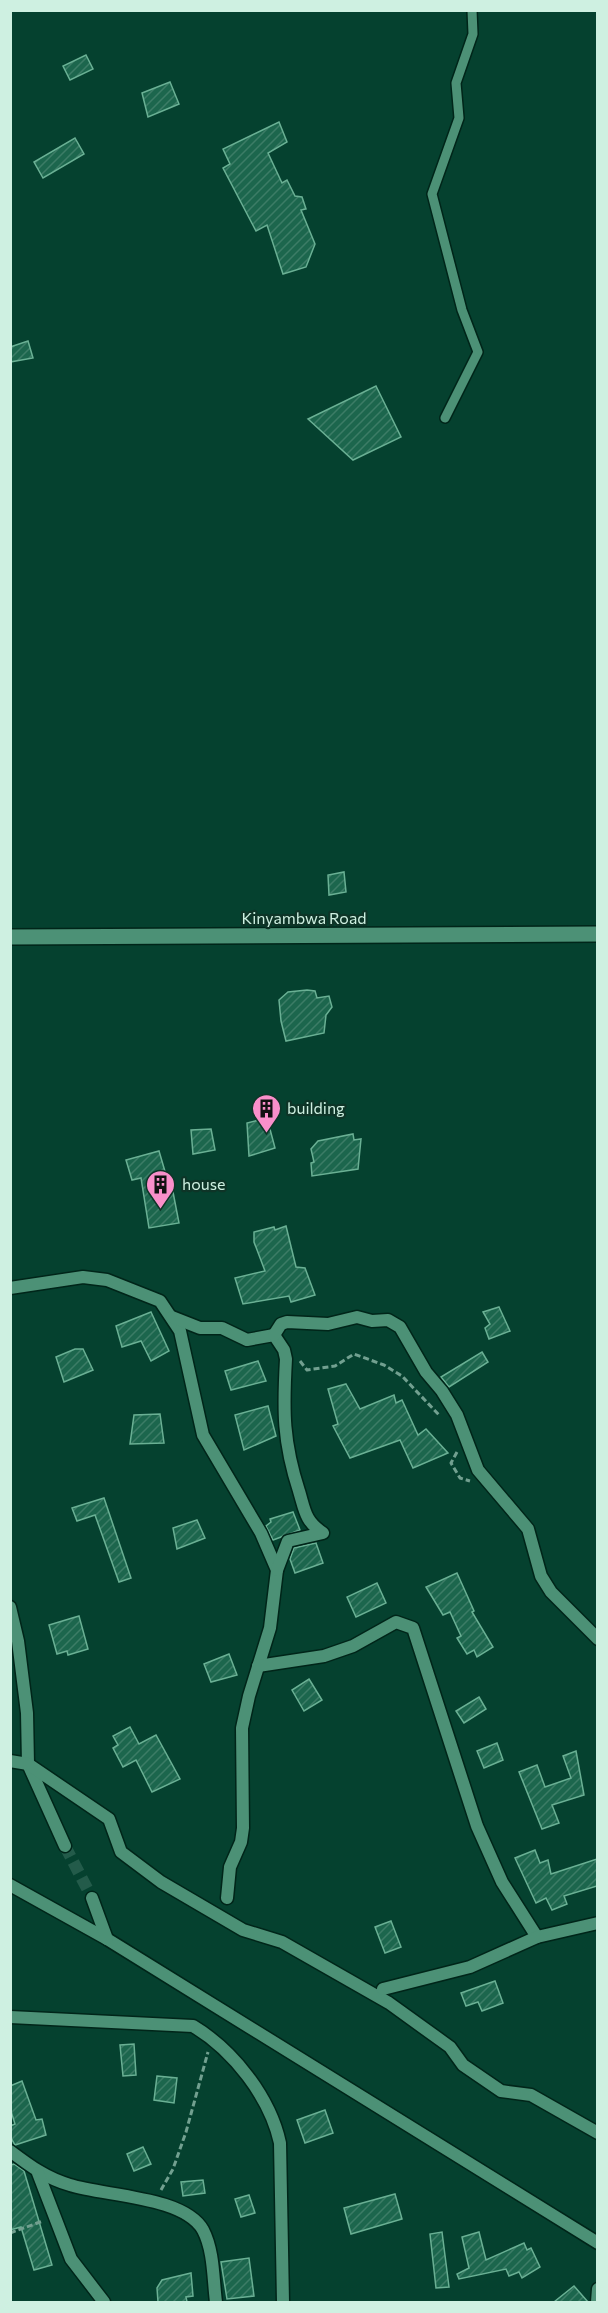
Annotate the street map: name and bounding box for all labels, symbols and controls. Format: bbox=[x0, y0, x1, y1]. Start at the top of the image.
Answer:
street label: Kinyambwa Road bbox=[242, 908, 367, 927]
building icon: building bbox=[250, 1092, 282, 1134]
place label: building bbox=[287, 1098, 345, 1117]
building icon: house bbox=[145, 1168, 177, 1210]
place label: house bbox=[182, 1174, 225, 1193]

